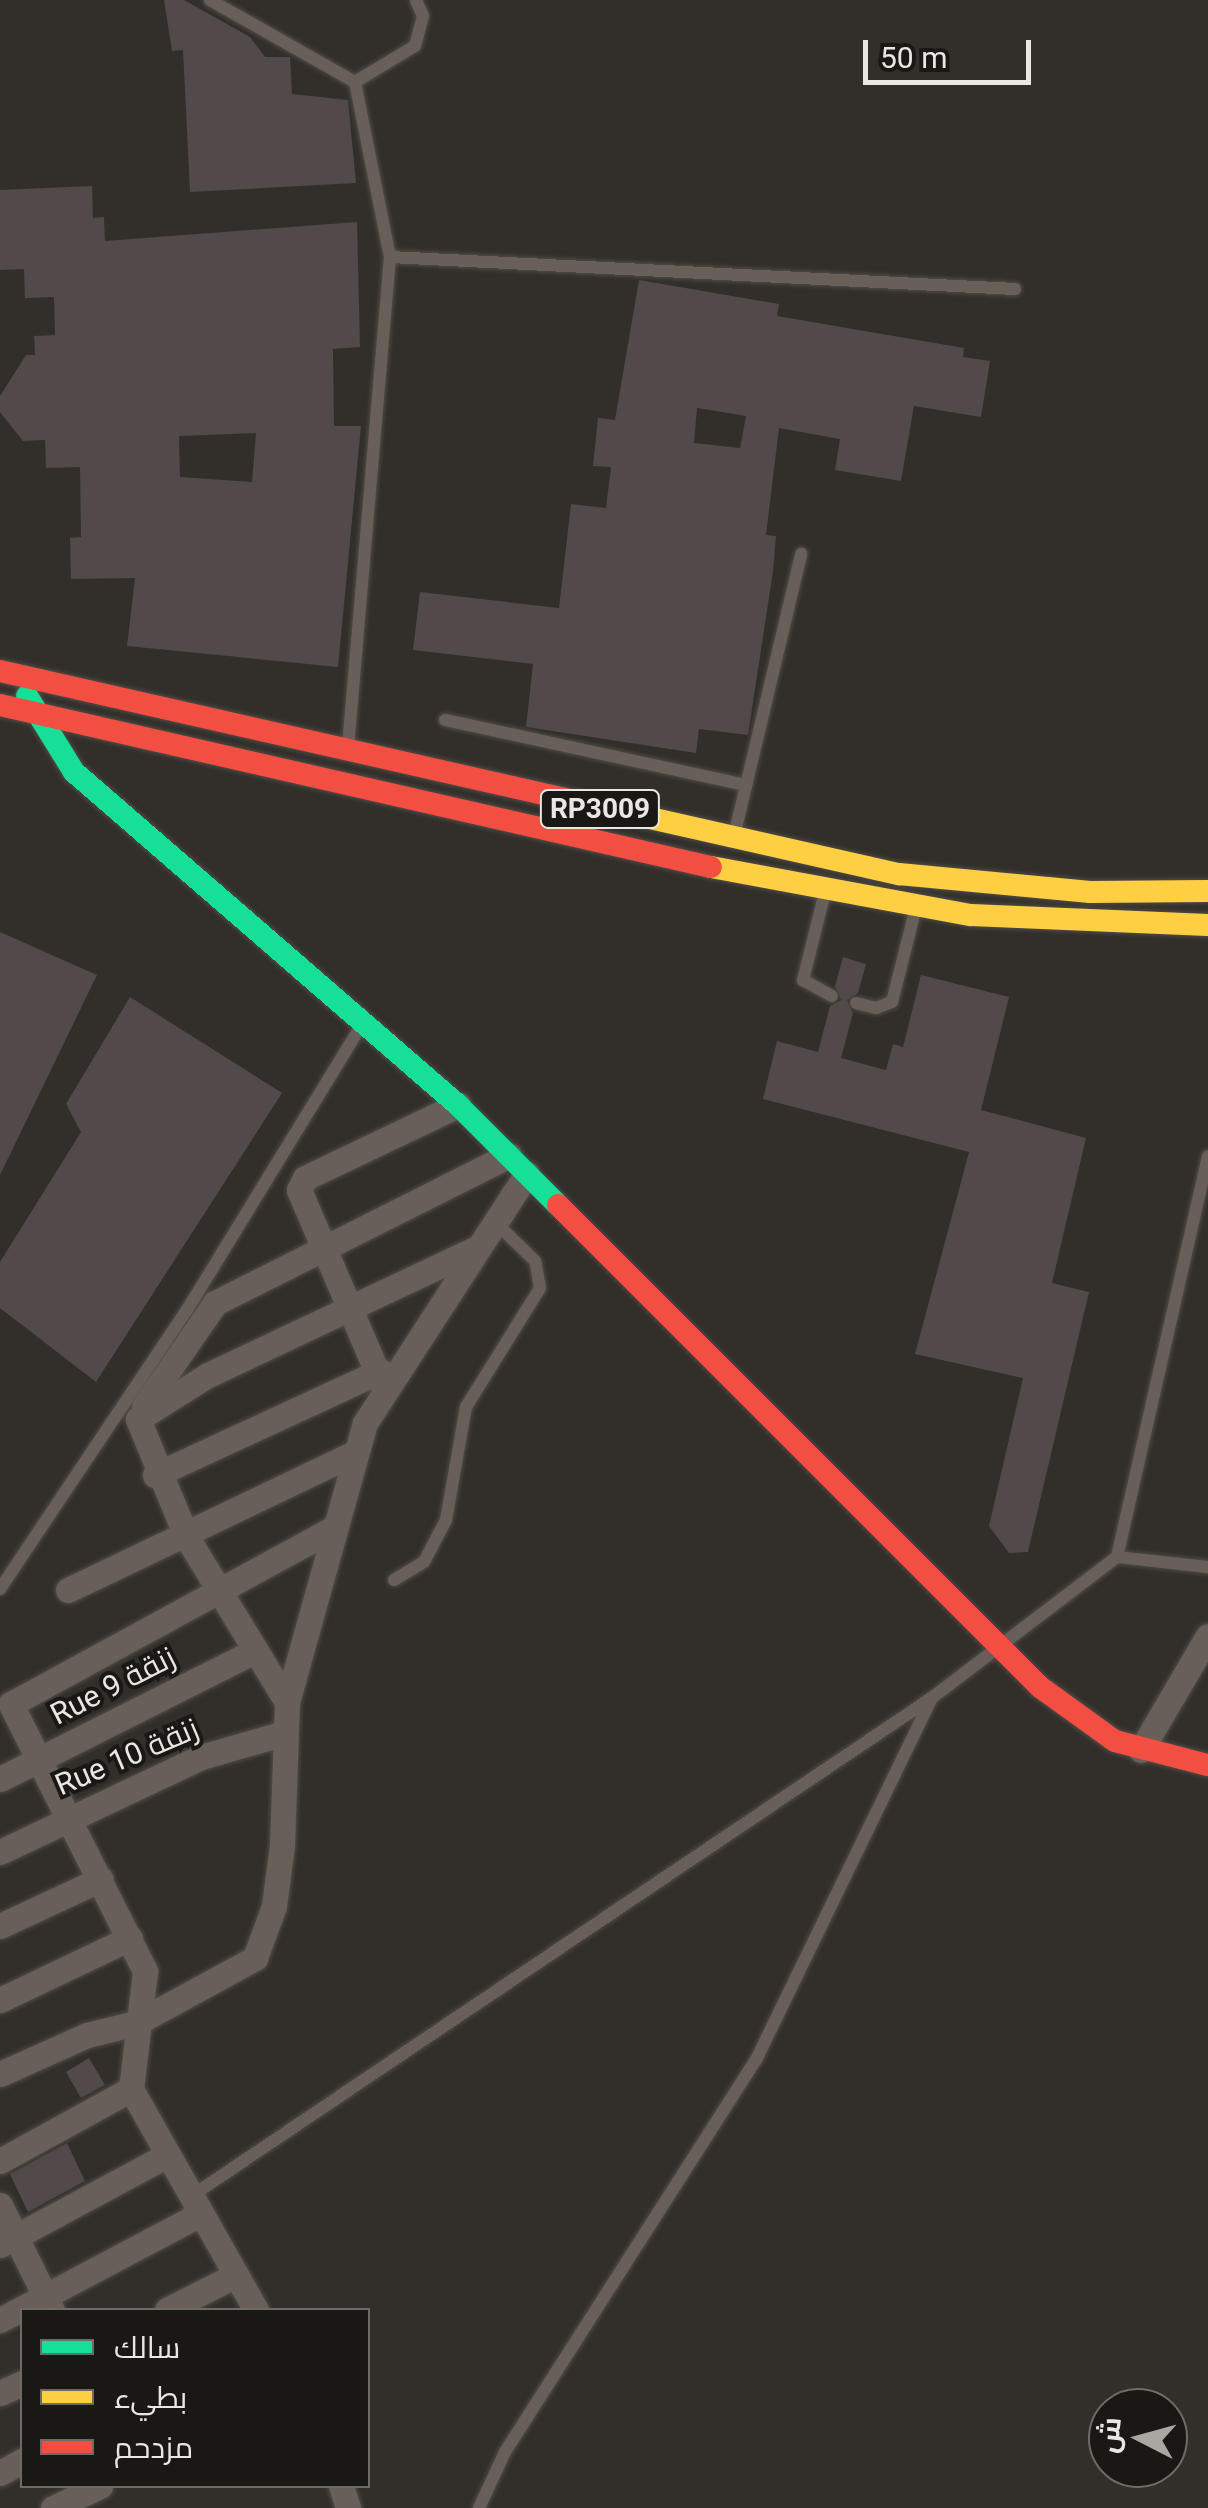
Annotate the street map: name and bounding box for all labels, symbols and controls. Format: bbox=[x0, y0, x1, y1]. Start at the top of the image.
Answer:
scale bar bbox=[868, 20, 1036, 82]
text: 50 m bbox=[880, 40, 947, 75]
road number: RP3009 bbox=[538, 786, 662, 832]
street label: Rue 9 زنقة bbox=[45, 1639, 181, 1733]
street label: Rue 10 زنقة bbox=[50, 1711, 204, 1803]
legend bbox=[20, 2308, 370, 2488]
text: سالك bbox=[114, 2330, 180, 2365]
text: بطيء bbox=[114, 2380, 187, 2415]
north arrow bbox=[1088, 2388, 1188, 2488]
text: ش bbox=[1091, 2415, 1128, 2455]
text: مزدحم bbox=[114, 2430, 193, 2465]

